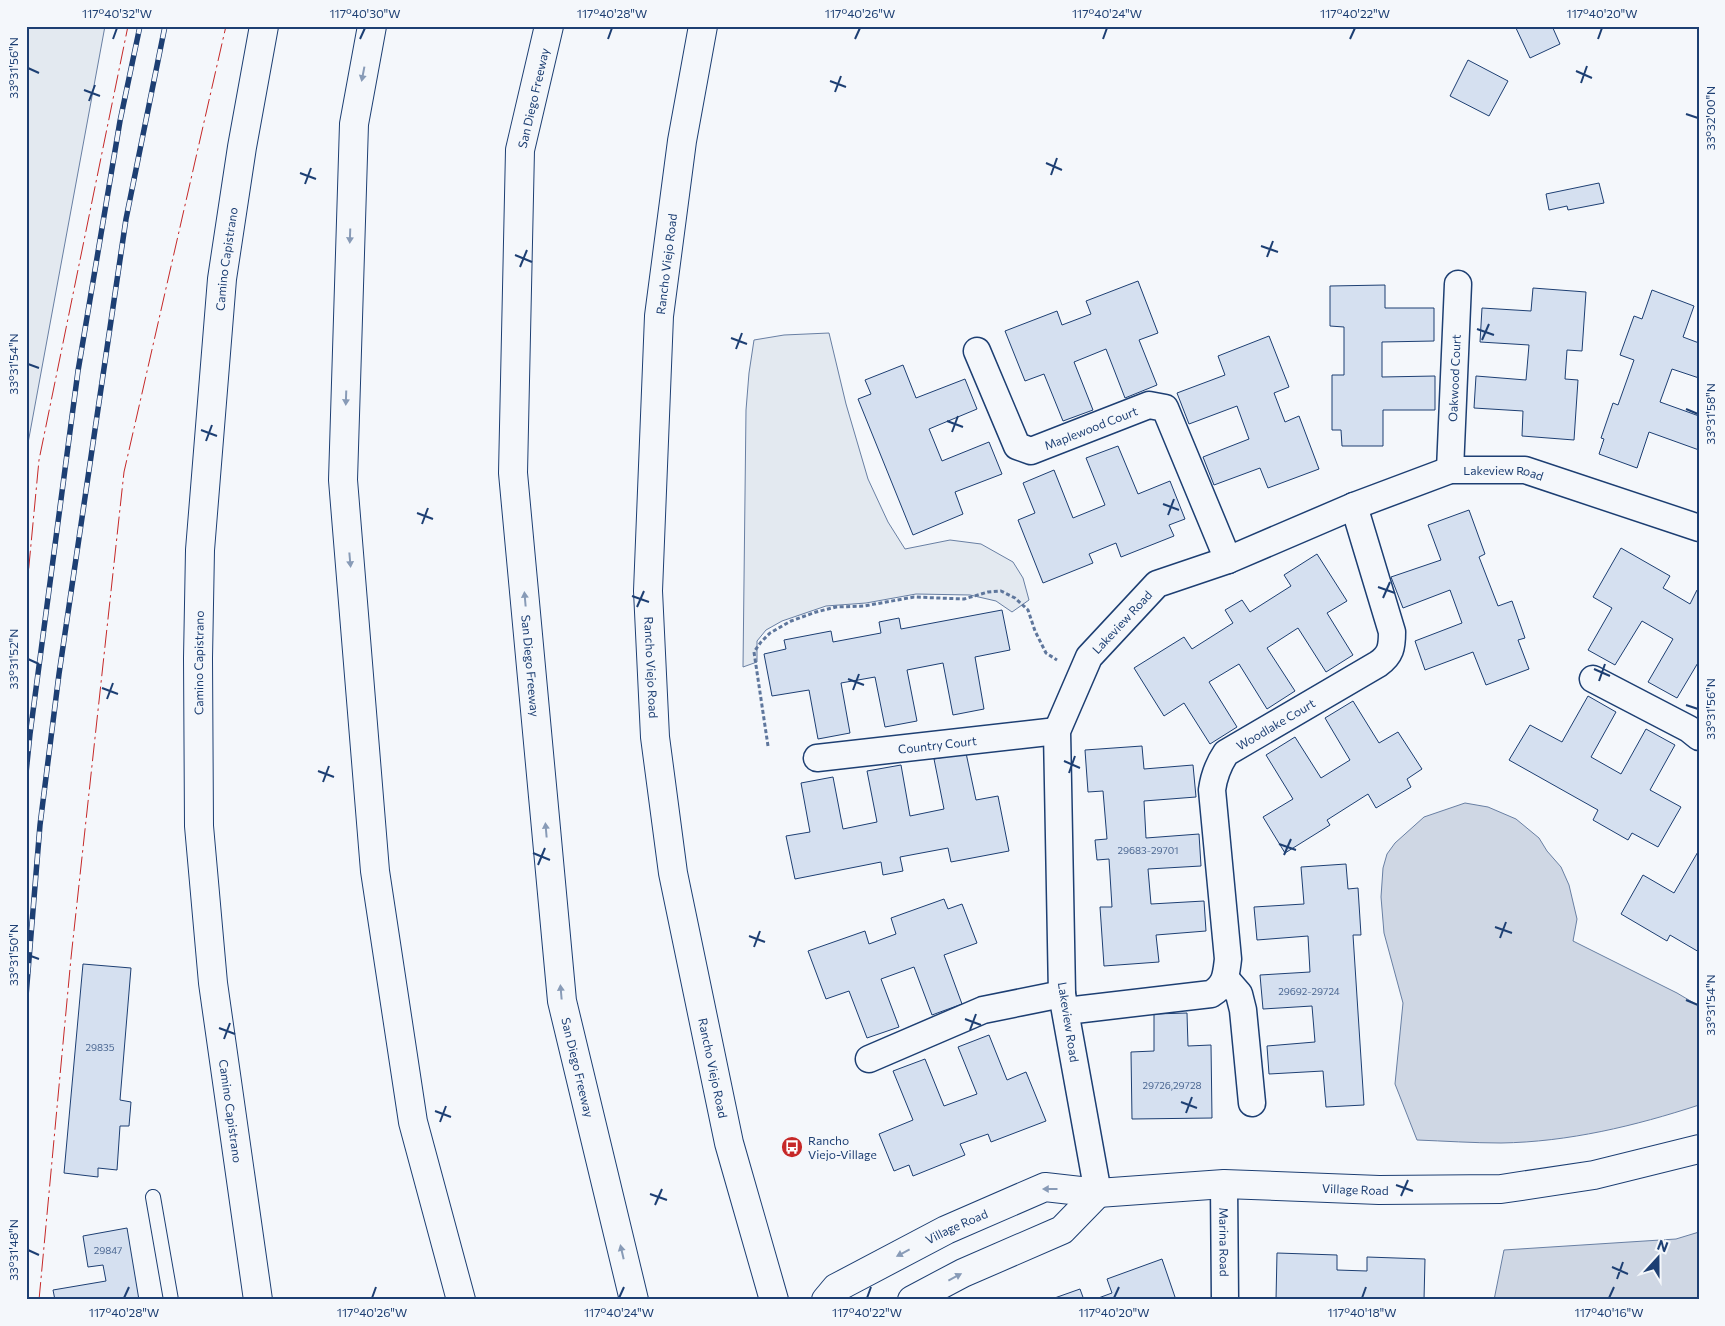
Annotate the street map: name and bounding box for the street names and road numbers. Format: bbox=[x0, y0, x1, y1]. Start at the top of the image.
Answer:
street label: San Diego Freeway bbox=[515, 47, 551, 149]
street label: Camino Capistrano bbox=[212, 206, 240, 311]
street label: Rancho Viejo Road bbox=[653, 213, 679, 315]
street label: Oakwood Court bbox=[1445, 334, 1463, 422]
street label: Maplewood Court bbox=[1042, 403, 1139, 452]
street label: Lakeview Road bbox=[1463, 463, 1546, 483]
street label: Lakeview Road bbox=[1089, 587, 1155, 656]
street label: Camino Capistrano bbox=[191, 610, 206, 715]
street label: San Diego Freeway bbox=[519, 614, 543, 717]
street label: Rancho Viejo Road bbox=[642, 616, 661, 719]
street label: Woodlake Court bbox=[1234, 695, 1317, 752]
street label: Country Court bbox=[897, 733, 977, 756]
street label: Lakeview Road bbox=[1056, 981, 1082, 1063]
street label: San Diego Freeway bbox=[559, 1016, 597, 1119]
street label: Rancho Viejo Road bbox=[696, 1017, 731, 1119]
street label: Camino Capistrano bbox=[217, 1058, 245, 1164]
street label: Village Road bbox=[1322, 1181, 1389, 1197]
street label: Village Road bbox=[923, 1206, 990, 1247]
street label: Marina Road bbox=[1217, 1207, 1232, 1277]

